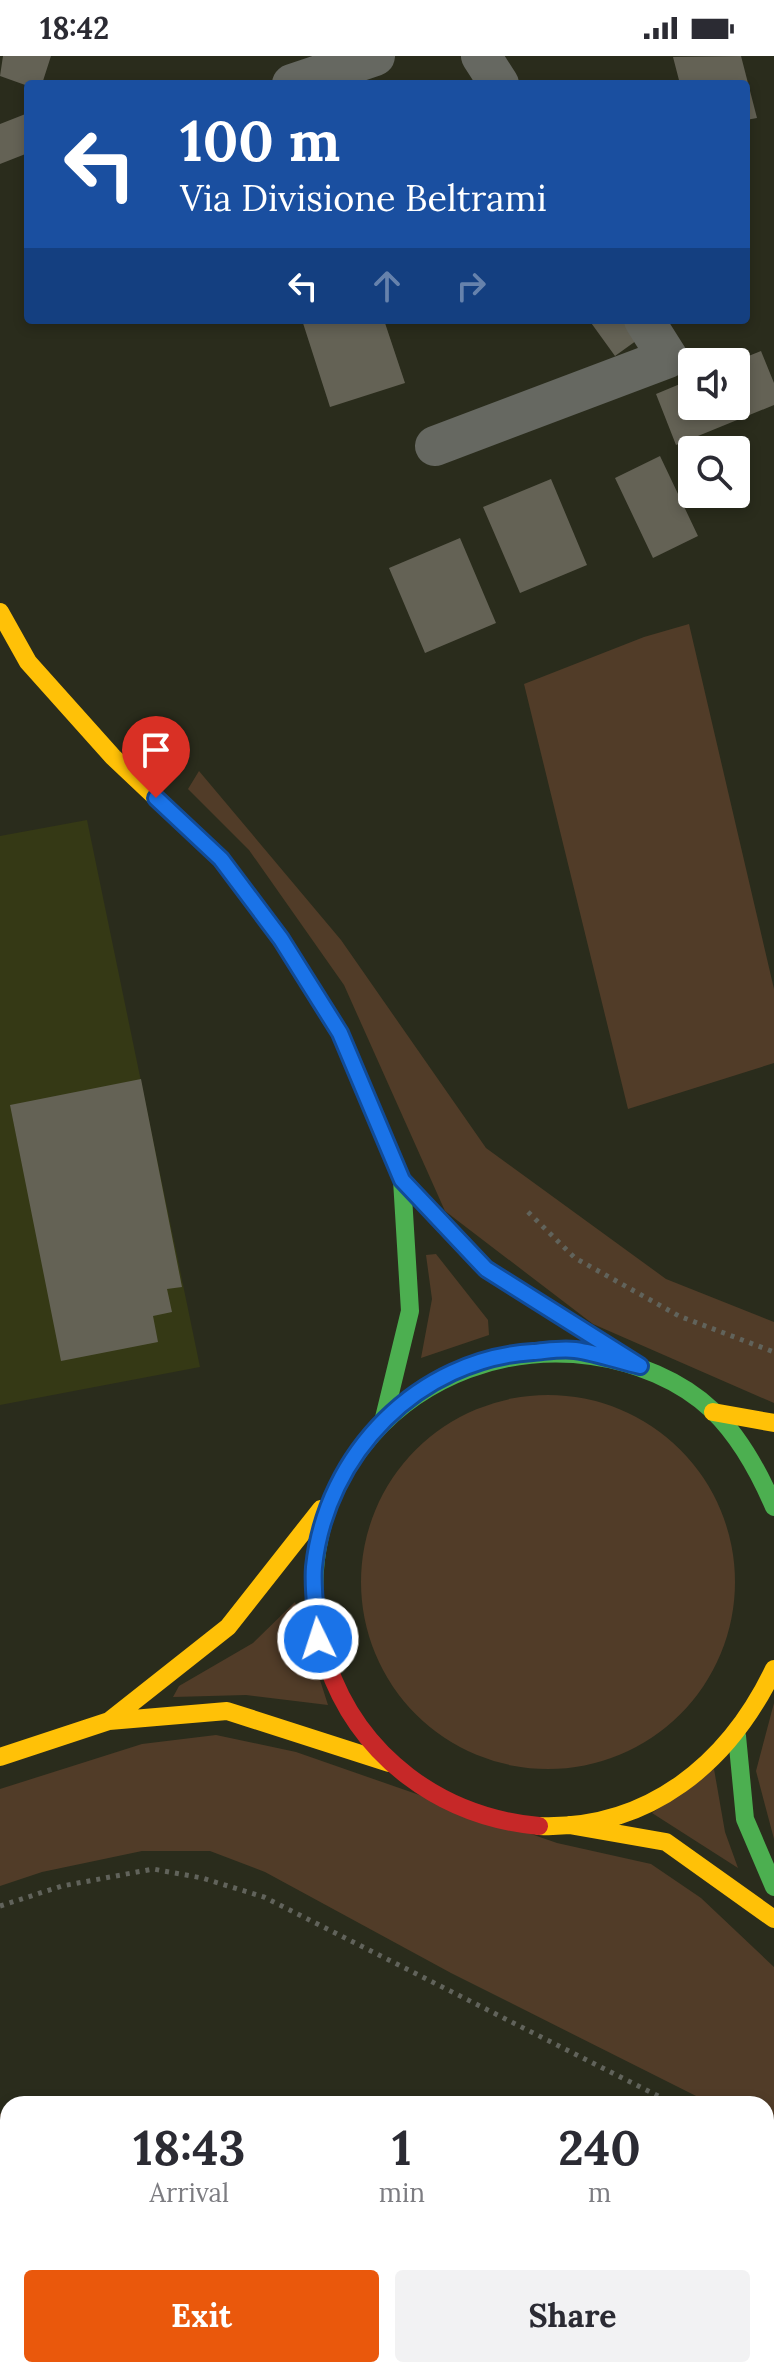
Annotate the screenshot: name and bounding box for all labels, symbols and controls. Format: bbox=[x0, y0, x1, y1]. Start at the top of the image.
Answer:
text: 18:42 bbox=[40, 9, 109, 47]
text: 100 m bbox=[180, 105, 340, 176]
icon: left bbox=[48, 112, 152, 216]
text: Via Divisione Beltrami bbox=[180, 175, 547, 221]
icon: left bbox=[281, 264, 325, 308]
icon: ahead bbox=[365, 264, 409, 308]
icon: right bbox=[449, 264, 493, 308]
map controls bbox=[678, 348, 750, 508]
button: sound bbox=[678, 348, 750, 420]
button: search bbox=[678, 436, 750, 508]
pin bbox=[122, 716, 190, 798]
icon: arrive bbox=[134, 728, 178, 772]
position arrow bbox=[276, 1597, 360, 1681]
text: 18:43 bbox=[133, 2117, 245, 2178]
text: 1 bbox=[392, 2117, 412, 2178]
text: 240 bbox=[558, 2117, 641, 2178]
text: Arrival bbox=[150, 2176, 229, 2209]
text: min bbox=[379, 2176, 425, 2209]
text: m bbox=[588, 2176, 611, 2209]
button: Exit bbox=[24, 2270, 379, 2362]
button: Share bbox=[395, 2270, 750, 2362]

